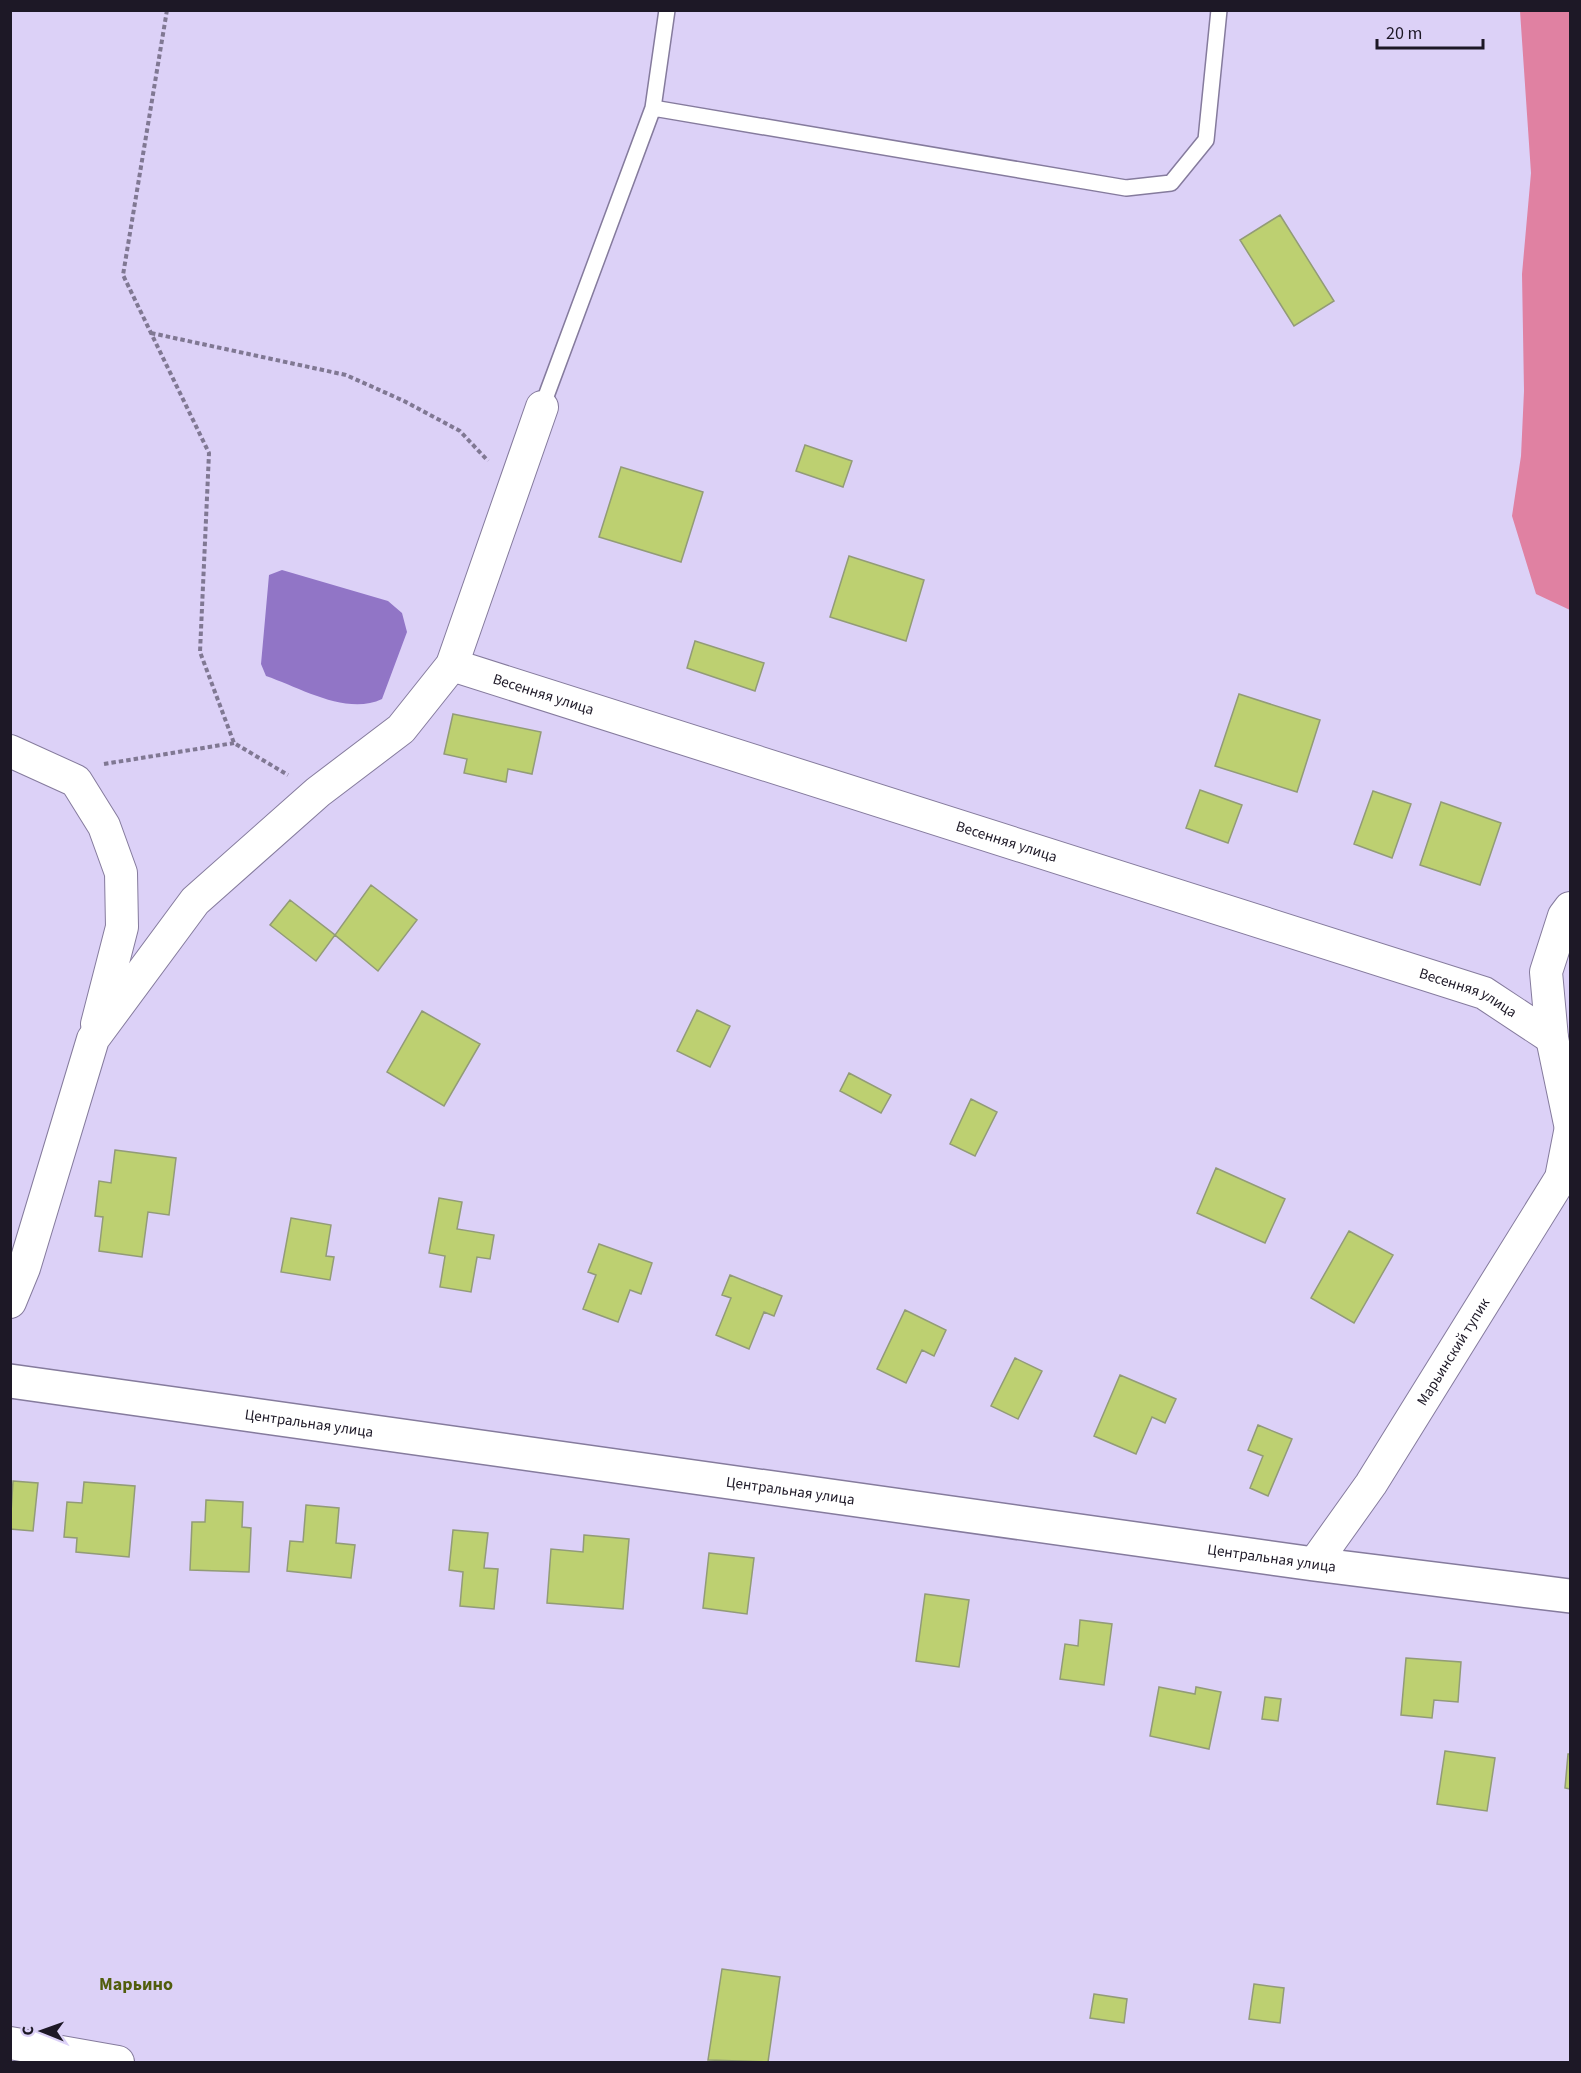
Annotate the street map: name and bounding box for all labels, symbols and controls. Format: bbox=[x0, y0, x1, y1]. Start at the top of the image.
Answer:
scale bar bbox=[1377, 12, 1484, 50]
text: 20 m bbox=[1386, 21, 1422, 46]
street label: Весенняя улица bbox=[490, 668, 597, 720]
street label: Весенняя улица bbox=[953, 815, 1060, 867]
street label: Весенняя улица bbox=[1417, 963, 1521, 1023]
street label: Марьинский тупик bbox=[1412, 1293, 1495, 1410]
street label: Центральная улица bbox=[243, 1404, 375, 1442]
street label: Центральная улица bbox=[725, 1471, 856, 1510]
street label: Центральная улица bbox=[1206, 1539, 1337, 1577]
district label: Марьино bbox=[99, 1972, 173, 1997]
north arrow bbox=[12, 2001, 72, 2061]
text: С bbox=[17, 2026, 39, 2036]

